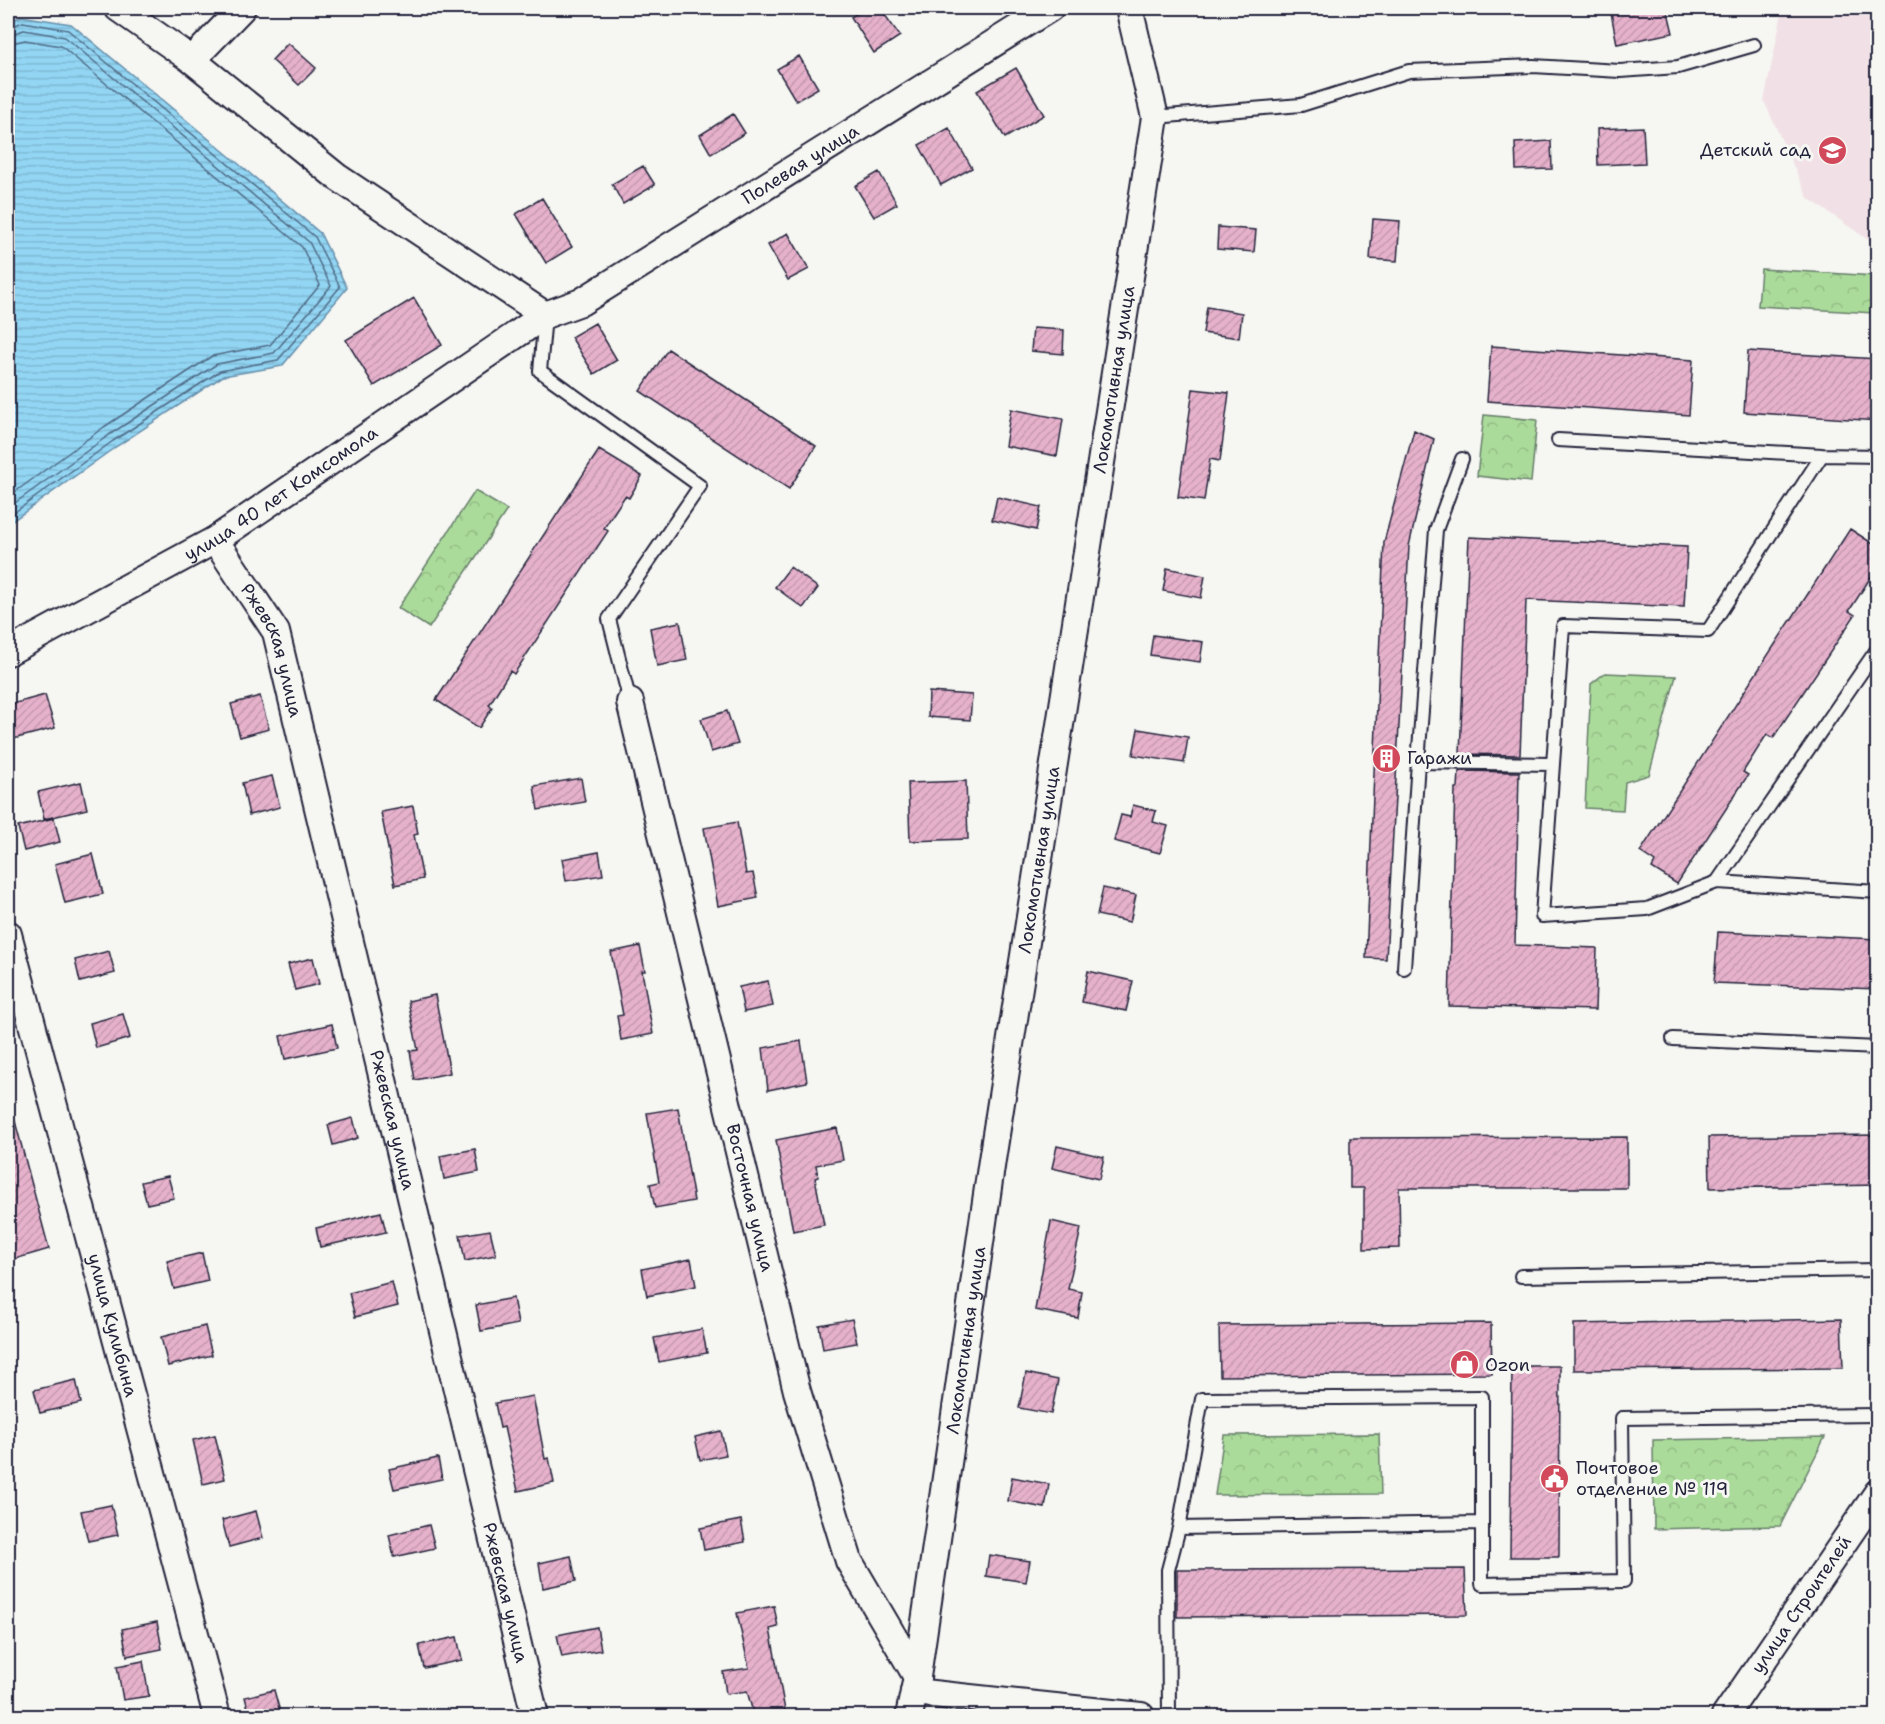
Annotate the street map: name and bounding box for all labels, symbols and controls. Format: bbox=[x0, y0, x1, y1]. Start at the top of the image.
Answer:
street label: Полевая улица bbox=[737, 119, 863, 210]
school or university icon: Детский сад bbox=[1816, 134, 1848, 166]
place label: Детский сад bbox=[1700, 138, 1812, 162]
street label: Локомотивная улица bbox=[1087, 284, 1140, 475]
street label: улица 40 лет Комсомола bbox=[180, 421, 382, 566]
street label: Ржевская улица bbox=[235, 579, 308, 720]
building icon: Гаражи bbox=[1370, 742, 1402, 774]
place label: Гаражи bbox=[1407, 746, 1472, 770]
street label: Локомотивная улица bbox=[1012, 764, 1065, 955]
street label: Ржевская улица bbox=[364, 1047, 421, 1192]
street label: Восточная улица bbox=[721, 1121, 780, 1274]
street label: Локомотивная улица bbox=[940, 1245, 991, 1436]
street label: улица Кулибина bbox=[82, 1251, 143, 1400]
shop icon: Ozon bbox=[1448, 1349, 1480, 1381]
place label: Ozon bbox=[1485, 1353, 1530, 1377]
place label: Почтовое отделение № 119 bbox=[1576, 1456, 1728, 1501]
public building icon: Почтовое отделение № 119 bbox=[1539, 1462, 1571, 1494]
street label: Ржевская улица bbox=[477, 1520, 534, 1665]
street label: улица Строителей bbox=[1746, 1531, 1857, 1678]

